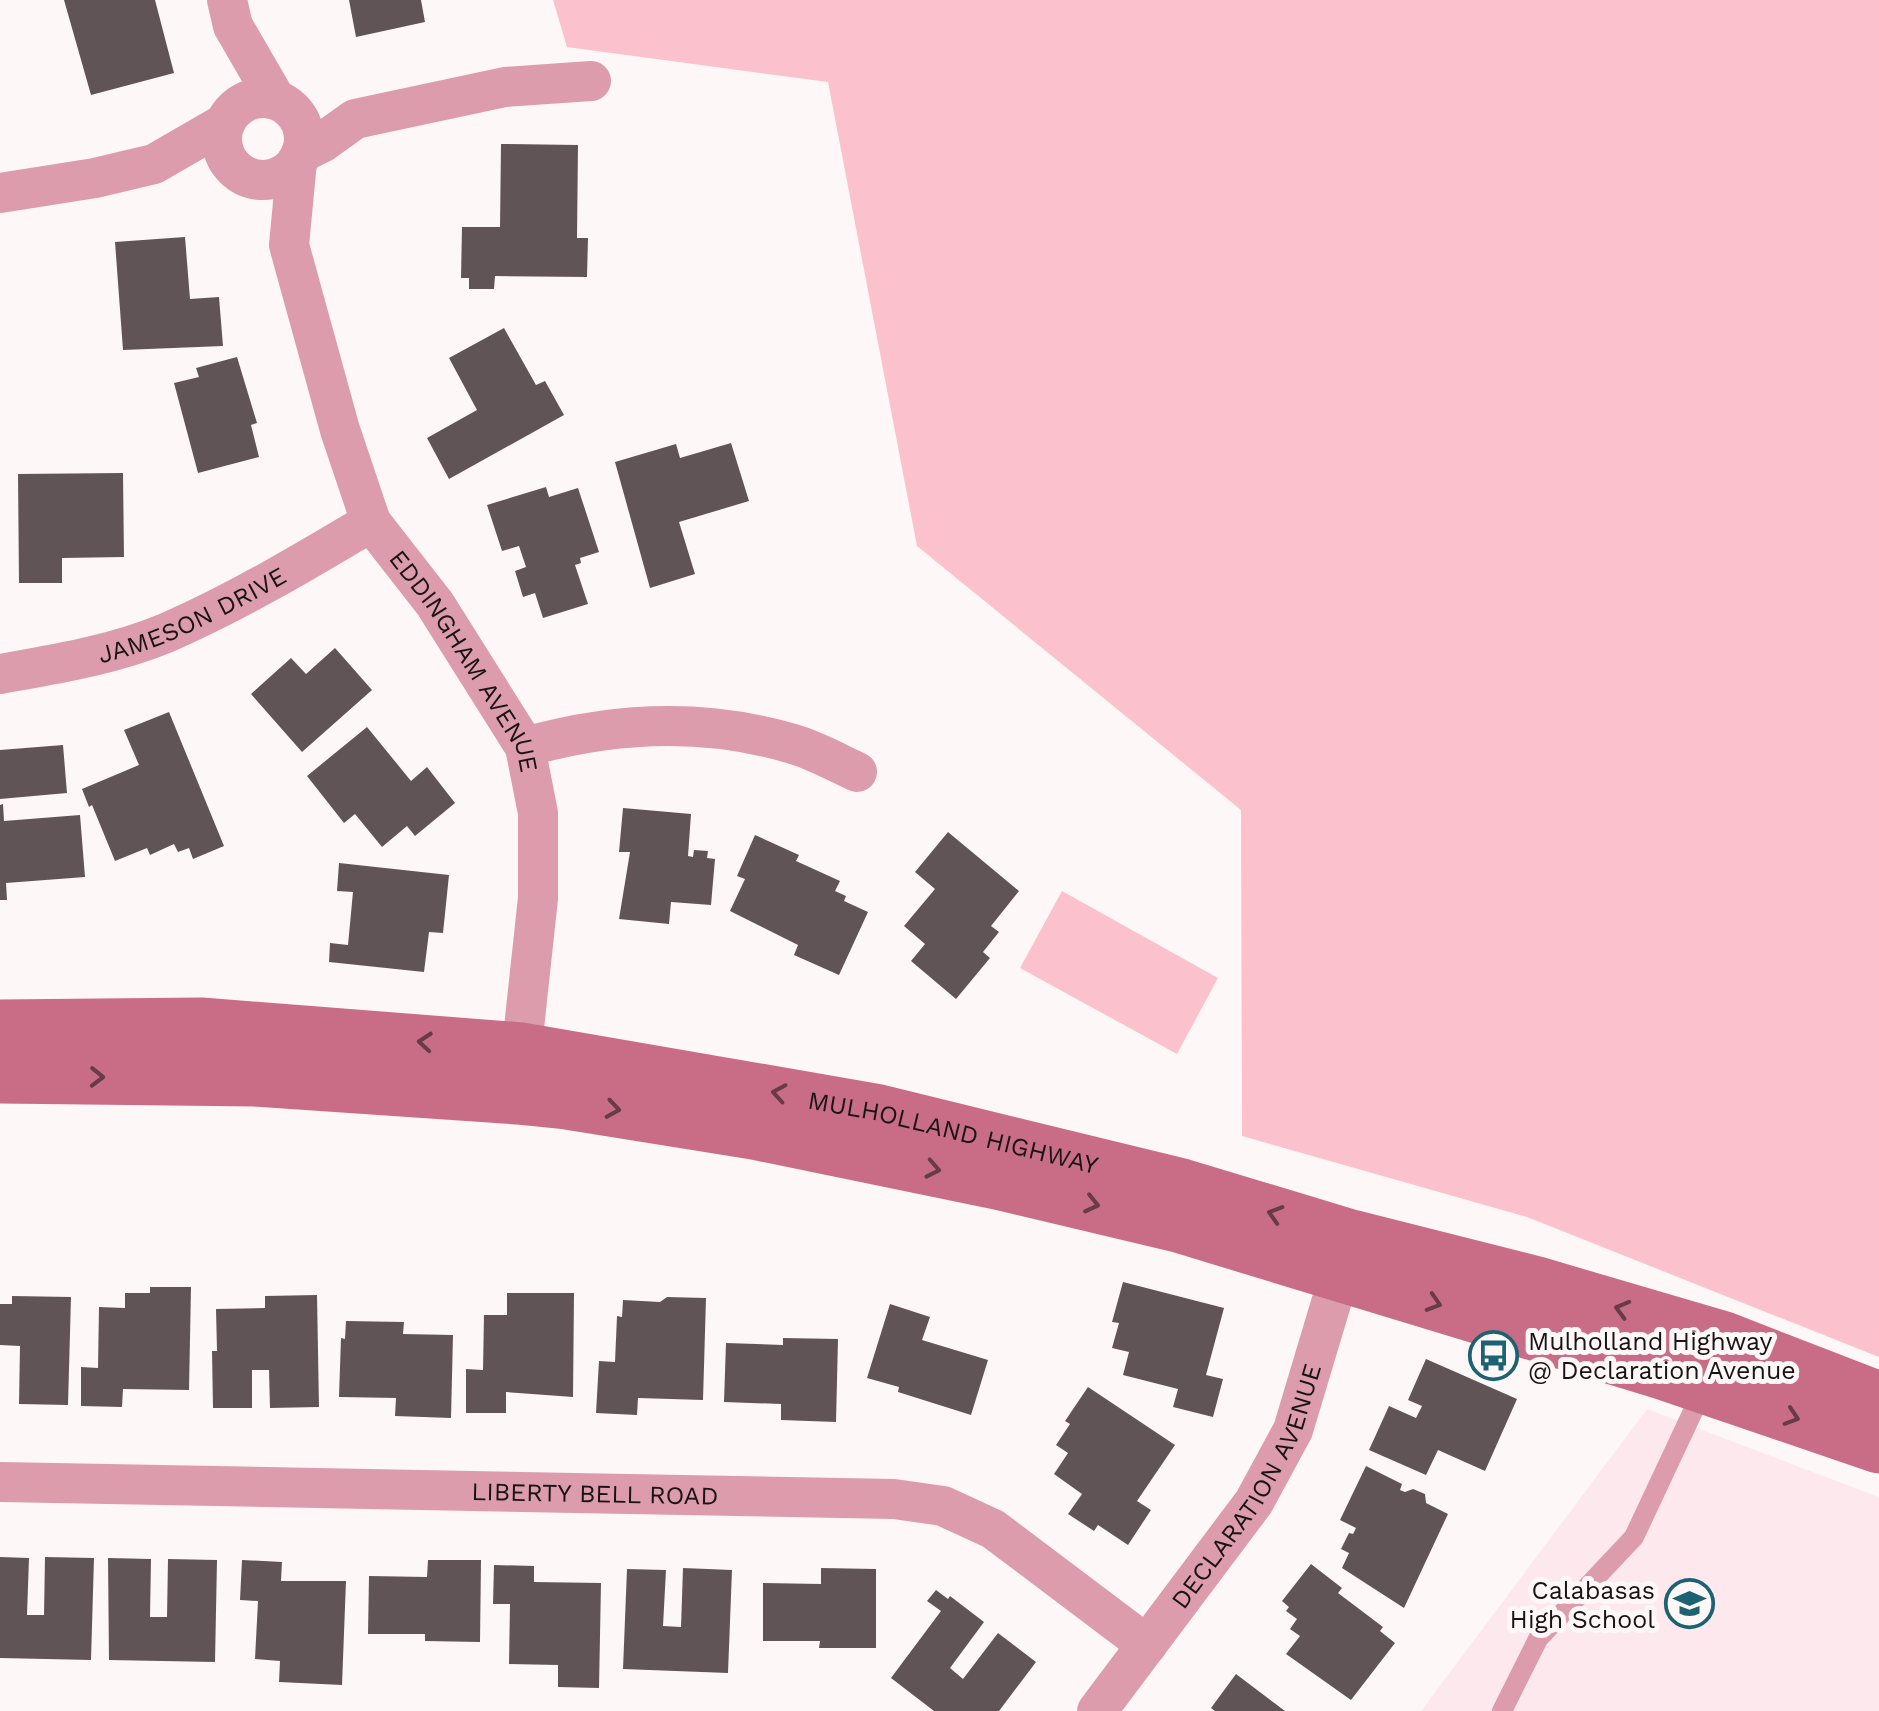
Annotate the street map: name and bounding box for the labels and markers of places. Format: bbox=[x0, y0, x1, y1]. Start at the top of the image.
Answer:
place label: Mulholland Highway @ Declaration Avenue bbox=[1528, 1327, 1796, 1385]
bus stop icon: Mulholland Highway @ Declaration Avenue bbox=[1467, 1329, 1519, 1381]
place label: Calabasas High School bbox=[1510, 1576, 1655, 1634]
school or university icon: Calabasas High School bbox=[1664, 1578, 1716, 1630]

